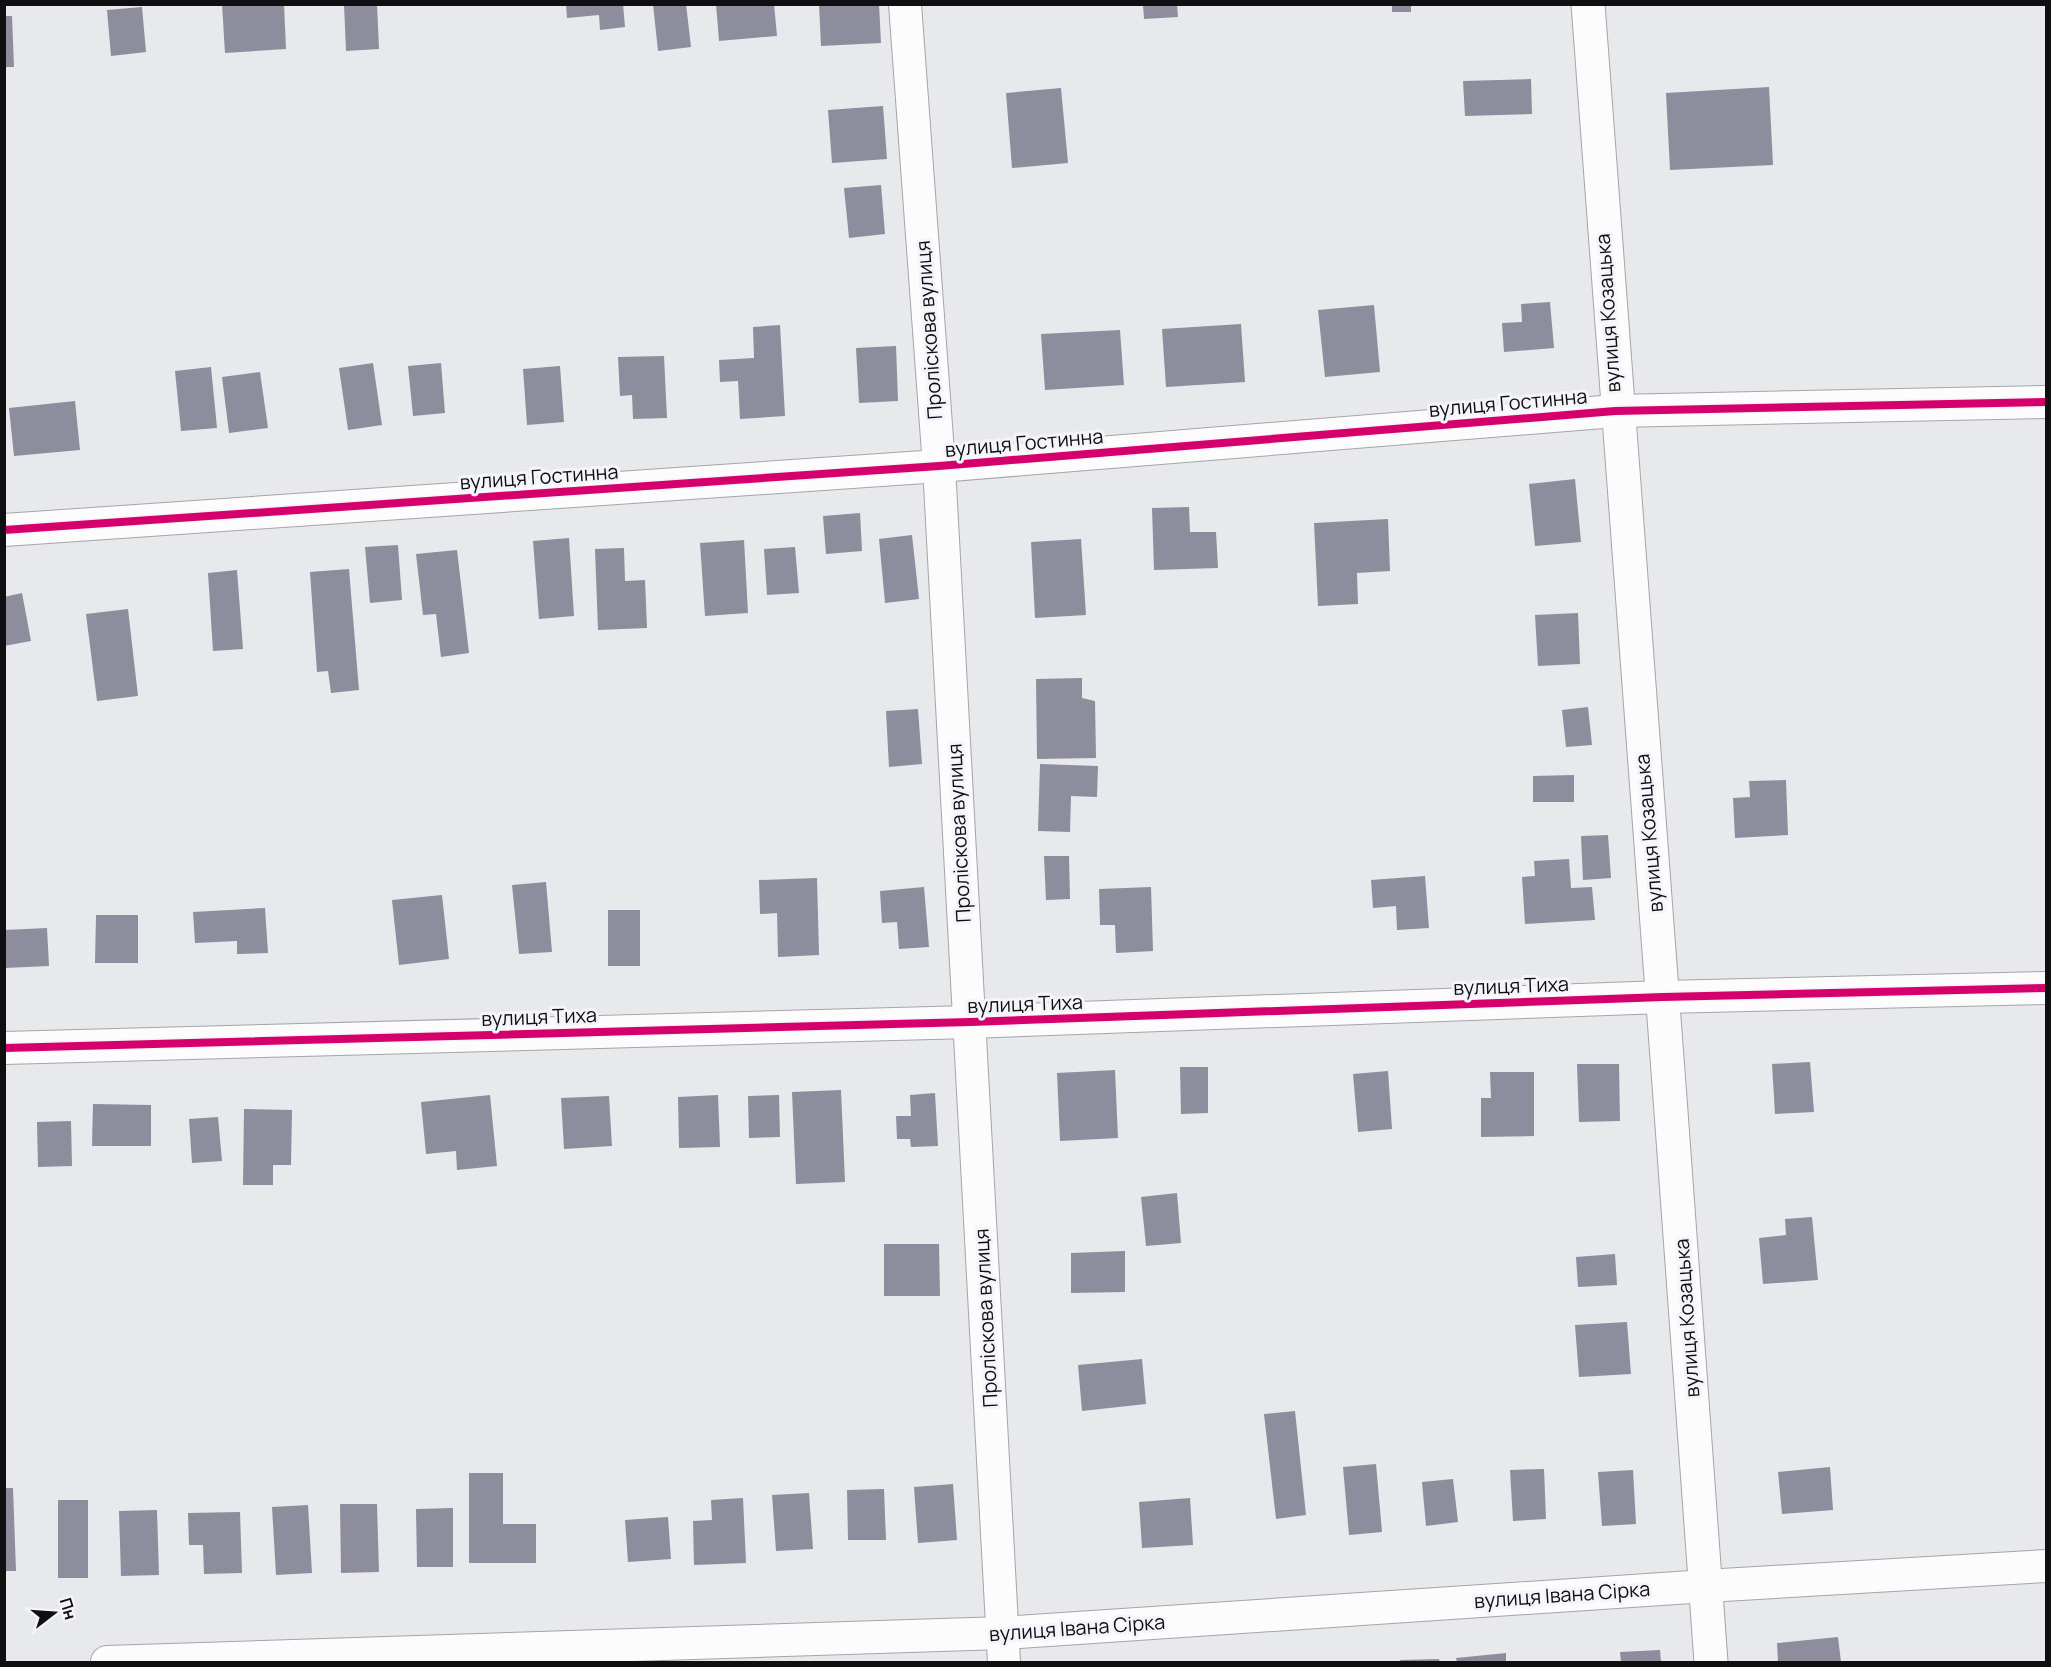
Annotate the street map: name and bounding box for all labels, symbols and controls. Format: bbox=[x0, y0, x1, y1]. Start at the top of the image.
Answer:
street label: вулиця Козацька bbox=[1588, 233, 1627, 393]
street label: Проліскова вулиця bbox=[909, 240, 948, 420]
street label: вулиця Гостинна bbox=[1428, 382, 1588, 423]
street label: вулиця Гостинна bbox=[944, 422, 1104, 463]
street label: вулиця Гостинна bbox=[459, 457, 619, 496]
street label: Проліскова вулиця bbox=[940, 743, 977, 923]
street label: вулиця Козацька bbox=[1628, 753, 1669, 914]
street label: вулиця Тиха bbox=[1453, 970, 1569, 1001]
street label: вулиця Тиха bbox=[967, 988, 1083, 1019]
street label: вулиця Тиха bbox=[481, 1001, 597, 1032]
street label: Проліскова вулиця bbox=[967, 1228, 1004, 1408]
street label: вулиця Козацька bbox=[1667, 1238, 1706, 1398]
street label: вулиця Івана Сірка bbox=[1473, 1575, 1651, 1614]
north arrow bbox=[24, 1583, 84, 1643]
text: Пн bbox=[55, 1595, 82, 1622]
street label: вулиця Івана Сірка bbox=[988, 1608, 1166, 1647]

